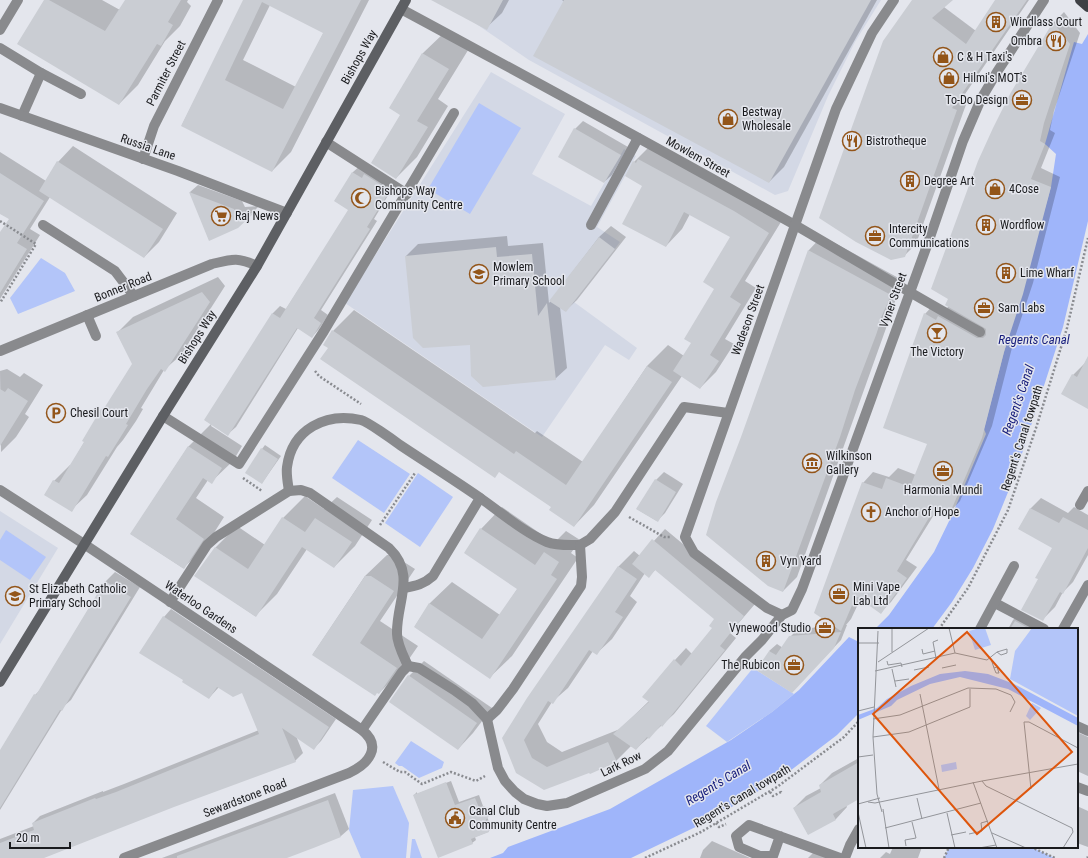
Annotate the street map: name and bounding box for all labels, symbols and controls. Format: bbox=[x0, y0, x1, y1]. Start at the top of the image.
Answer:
building icon: Windlass Court bbox=[985, 11, 1007, 33]
place label: Windlass Court bbox=[1010, 15, 1082, 29]
street label: Bishops Way bbox=[338, 27, 380, 87]
restaurant icon: Ombra bbox=[1045, 30, 1067, 52]
place label: Ombra bbox=[1011, 34, 1042, 48]
street label: Parmiter Street bbox=[144, 38, 189, 108]
shop icon: C & H Taxi's bbox=[932, 46, 954, 68]
place label: C & H Taxi's bbox=[957, 50, 1012, 64]
shop icon: Hilmi's MOT's bbox=[938, 67, 960, 89]
place label: Hilmi's MOT's bbox=[963, 71, 1027, 85]
office icon: To-Do Design bbox=[1011, 89, 1033, 111]
place label: To-Do Design bbox=[945, 93, 1008, 107]
place label: Bestway Wholesale bbox=[742, 105, 791, 133]
shop icon: Bestway Wholesale bbox=[717, 108, 739, 130]
restaurant icon: Bistrotheque bbox=[841, 130, 863, 152]
street label: Russia Lane bbox=[119, 131, 178, 163]
street label: Mowlem Street bbox=[663, 134, 733, 181]
place label: Bistrotheque bbox=[866, 134, 927, 148]
building icon: Degree Art bbox=[899, 170, 921, 192]
place label: Degree Art bbox=[924, 174, 975, 188]
shop icon: 4Cose bbox=[984, 178, 1006, 200]
place label: 4Cose bbox=[1009, 182, 1039, 196]
place label: Bishops Way Community Centre bbox=[375, 184, 463, 212]
mosque icon: Bishops Way Community Centre bbox=[350, 187, 372, 209]
supermarket icon: Raj News bbox=[210, 205, 232, 227]
place label: Raj News bbox=[235, 209, 279, 223]
building icon: Wordflow bbox=[975, 214, 997, 236]
place label: Wordflow bbox=[1000, 218, 1045, 232]
place label: Intercity Communications bbox=[889, 222, 969, 250]
office icon: Intercity Communications bbox=[864, 225, 886, 247]
place label: Mowlem Primary School bbox=[493, 260, 565, 288]
building icon: Lime Wharf bbox=[995, 262, 1017, 284]
school or university icon: Mowlem Primary School bbox=[468, 263, 490, 285]
place label: Lime Wharf bbox=[1020, 266, 1074, 280]
street label: Bonner Road bbox=[92, 269, 154, 305]
street label: Vyner Street bbox=[877, 270, 910, 329]
street label: Wadeson Street bbox=[729, 282, 767, 357]
office icon: Sam Labs bbox=[973, 297, 995, 319]
place label: Sam Labs bbox=[998, 301, 1045, 315]
street label: Bishops Way bbox=[175, 308, 219, 366]
bar icon: The Victory bbox=[926, 322, 948, 344]
water label: Regents Canal bbox=[998, 332, 1071, 347]
place label: The Victory bbox=[910, 345, 964, 359]
water label: Regent's Canal bbox=[999, 362, 1037, 437]
street label: Regent's Canal towpath bbox=[998, 383, 1046, 493]
parking icon: Chesil Court bbox=[45, 402, 67, 424]
place label: Chesil Court bbox=[70, 406, 129, 420]
place label: Wilkinson Gallery bbox=[826, 449, 872, 477]
museum icon: Wilkinson Gallery bbox=[801, 452, 823, 474]
office icon: Harmonia Mundi bbox=[932, 460, 954, 482]
place label: Harmonia Mundi bbox=[904, 483, 982, 497]
church icon: Anchor of Hope bbox=[860, 501, 882, 523]
place label: Anchor of Hope bbox=[885, 505, 959, 519]
building icon: Vyn Yard bbox=[755, 550, 777, 572]
place label: Vyn Yard bbox=[780, 554, 821, 568]
street label: Waterloo Gardens bbox=[162, 578, 240, 636]
place label: Mini Vape Lab Ltd bbox=[853, 580, 900, 608]
place label: St Elizabeth Catholic Primary School bbox=[29, 582, 127, 610]
office icon: Mini Vape Lab Ltd bbox=[828, 583, 850, 605]
school or university icon: St Elizabeth Catholic Primary School bbox=[4, 585, 26, 607]
office icon: Vynewood Studio bbox=[814, 617, 836, 639]
place label: Vynewood Studio bbox=[729, 621, 811, 635]
inset map bbox=[858, 628, 1078, 848]
office icon: The Rubicon bbox=[783, 654, 805, 676]
place label: The Rubicon bbox=[721, 658, 780, 672]
street label: Lark Row bbox=[598, 748, 644, 780]
water label: Regent's Canal bbox=[683, 757, 754, 808]
street label: Regent's Canal towpath bbox=[691, 761, 793, 830]
street label: Sewardstone Road bbox=[201, 776, 289, 820]
place label: Canal Club Community Centre bbox=[469, 804, 557, 832]
public building icon: Canal Club Community Centre bbox=[444, 807, 466, 829]
scale bar bbox=[10, 824, 70, 850]
text: 20 m bbox=[16, 831, 40, 845]

